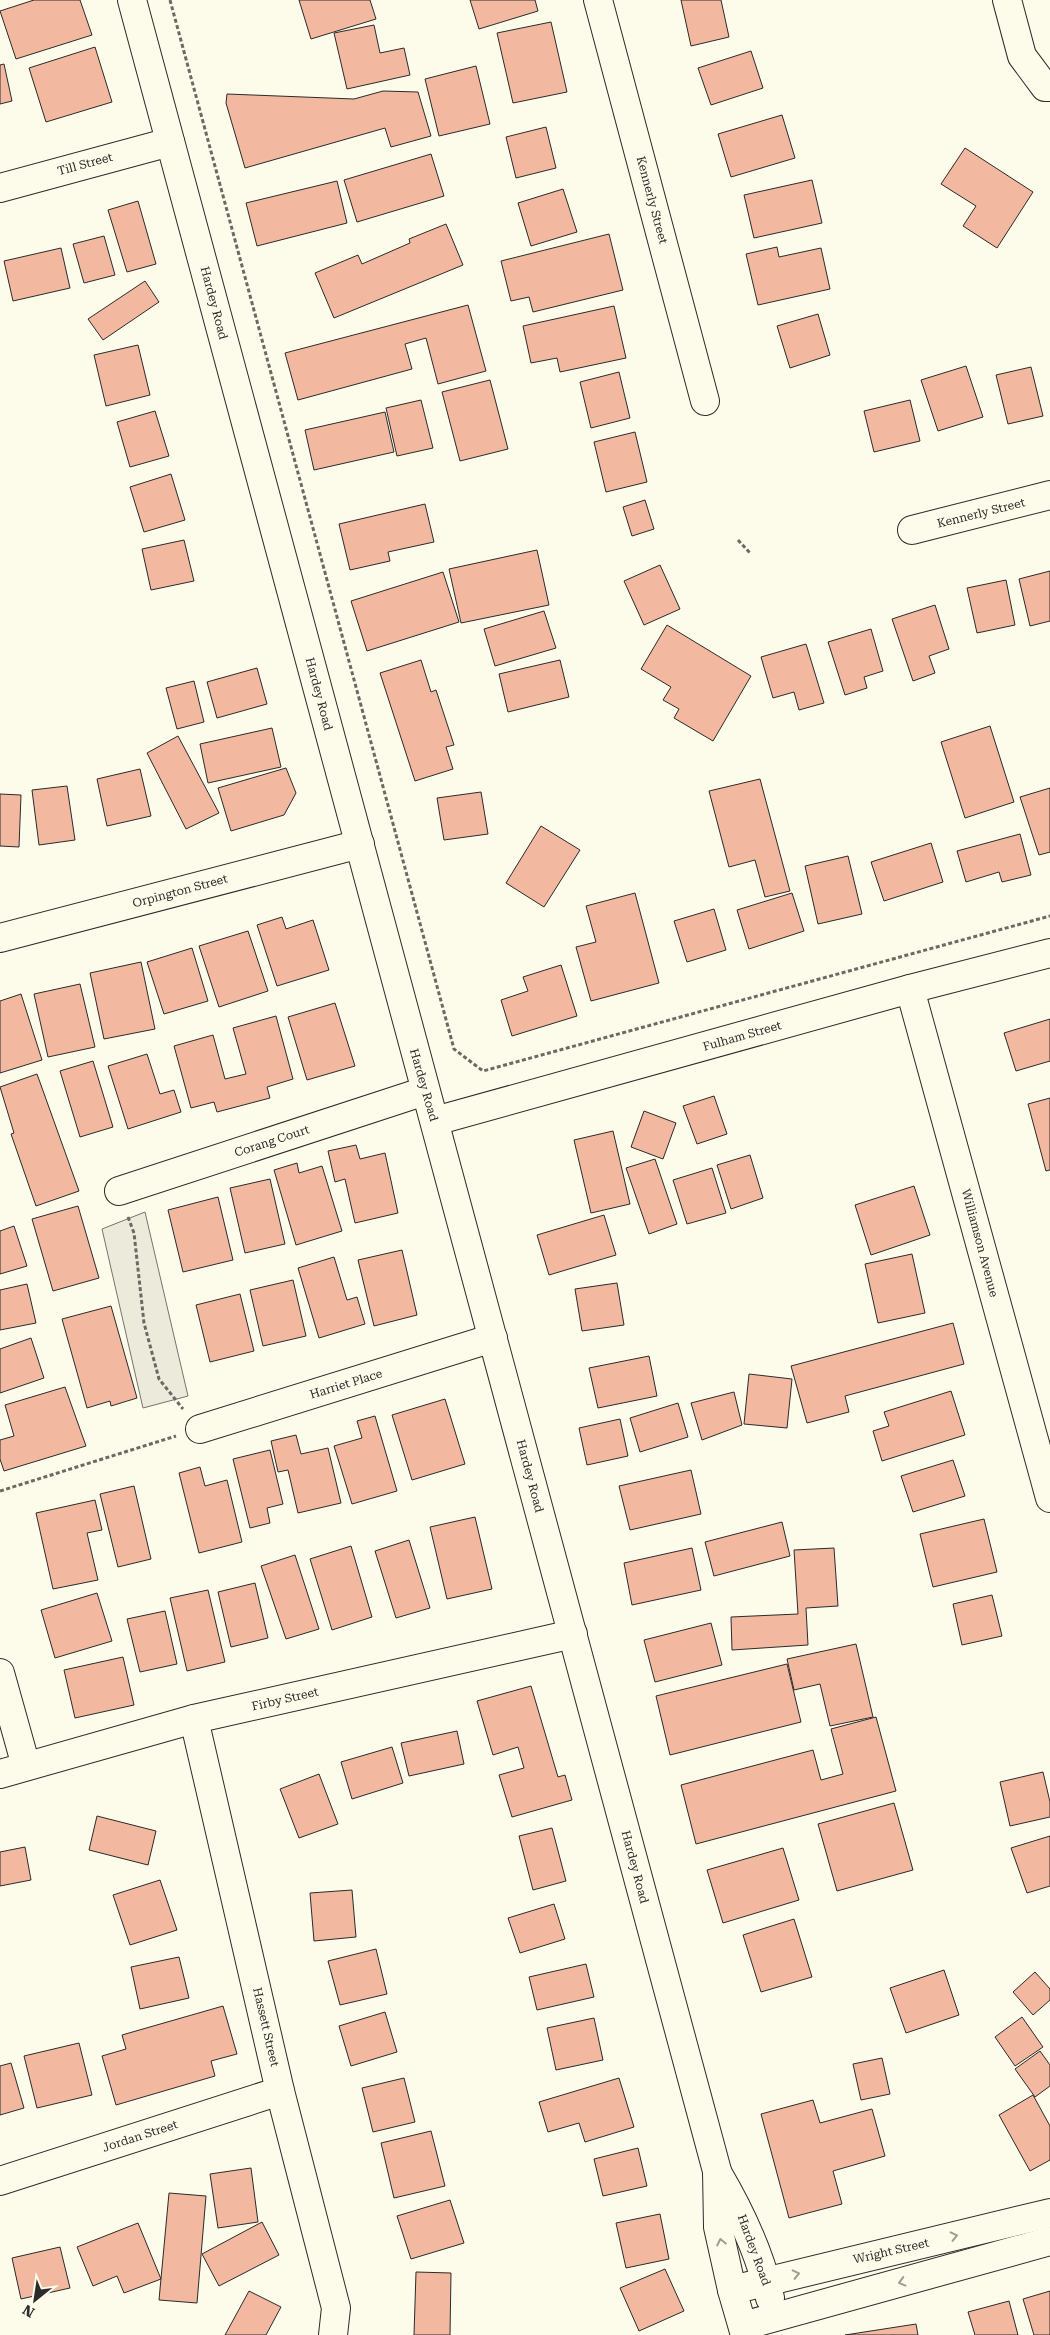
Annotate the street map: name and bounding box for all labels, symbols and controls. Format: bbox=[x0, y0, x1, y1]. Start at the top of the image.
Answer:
street label: Till Street bbox=[56, 150, 115, 178]
street label: Kennerly Street bbox=[634, 155, 671, 246]
street label: Hardey Road bbox=[198, 265, 231, 341]
street label: Kennerly Street bbox=[935, 495, 1027, 531]
street label: Hardey Road bbox=[303, 656, 336, 732]
street label: Orpington Street bbox=[131, 871, 230, 910]
street label: Fulham Street bbox=[701, 1018, 783, 1054]
street label: Hardey Road bbox=[407, 1047, 441, 1123]
street label: Corang Court bbox=[233, 1122, 312, 1160]
street label: Williamson Avenue bbox=[959, 1187, 1001, 1299]
street label: Harriet Place bbox=[308, 1366, 384, 1402]
street label: Hardey Road bbox=[514, 1438, 547, 1514]
street label: Firby Street bbox=[250, 1684, 320, 1713]
street label: Hardey Road bbox=[619, 1829, 652, 1905]
street label: Hassett Street bbox=[250, 1986, 282, 2068]
street label: Jordan Street bbox=[101, 2117, 180, 2155]
street label: Hardey Road bbox=[735, 2212, 774, 2288]
one-way arrow bbox=[950, 2231, 959, 2242]
street label: Wright Street bbox=[852, 2235, 931, 2267]
one-way arrow bbox=[716, 2238, 727, 2246]
one-way arrow bbox=[792, 2269, 801, 2280]
north arrow bbox=[10, 2275, 60, 2325]
one-way arrow bbox=[897, 2276, 906, 2287]
text: N bbox=[20, 2302, 37, 2321]

